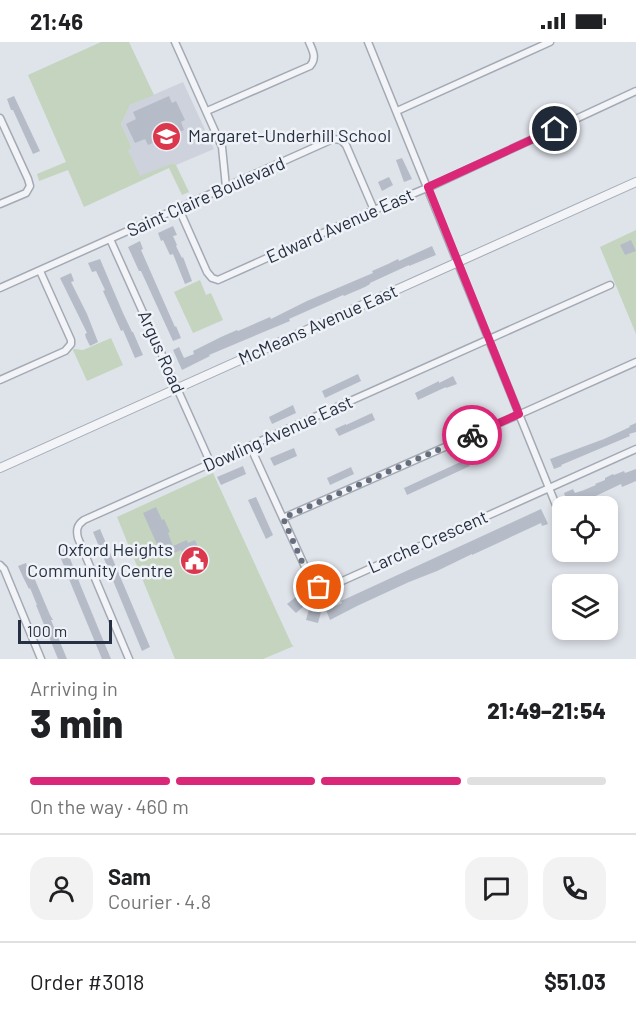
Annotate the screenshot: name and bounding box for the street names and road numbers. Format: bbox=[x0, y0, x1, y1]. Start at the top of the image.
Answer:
street label: Saint Claire Boulevard bbox=[123, 151, 288, 241]
street label: Edward Avenue East bbox=[263, 183, 417, 267]
street label: McMeans Avenue East bbox=[235, 279, 401, 369]
street label: Argus Road bbox=[134, 307, 190, 397]
street label: Dowling Avenue East bbox=[199, 390, 356, 476]
street label: Larche Crescent bbox=[364, 505, 491, 577]

